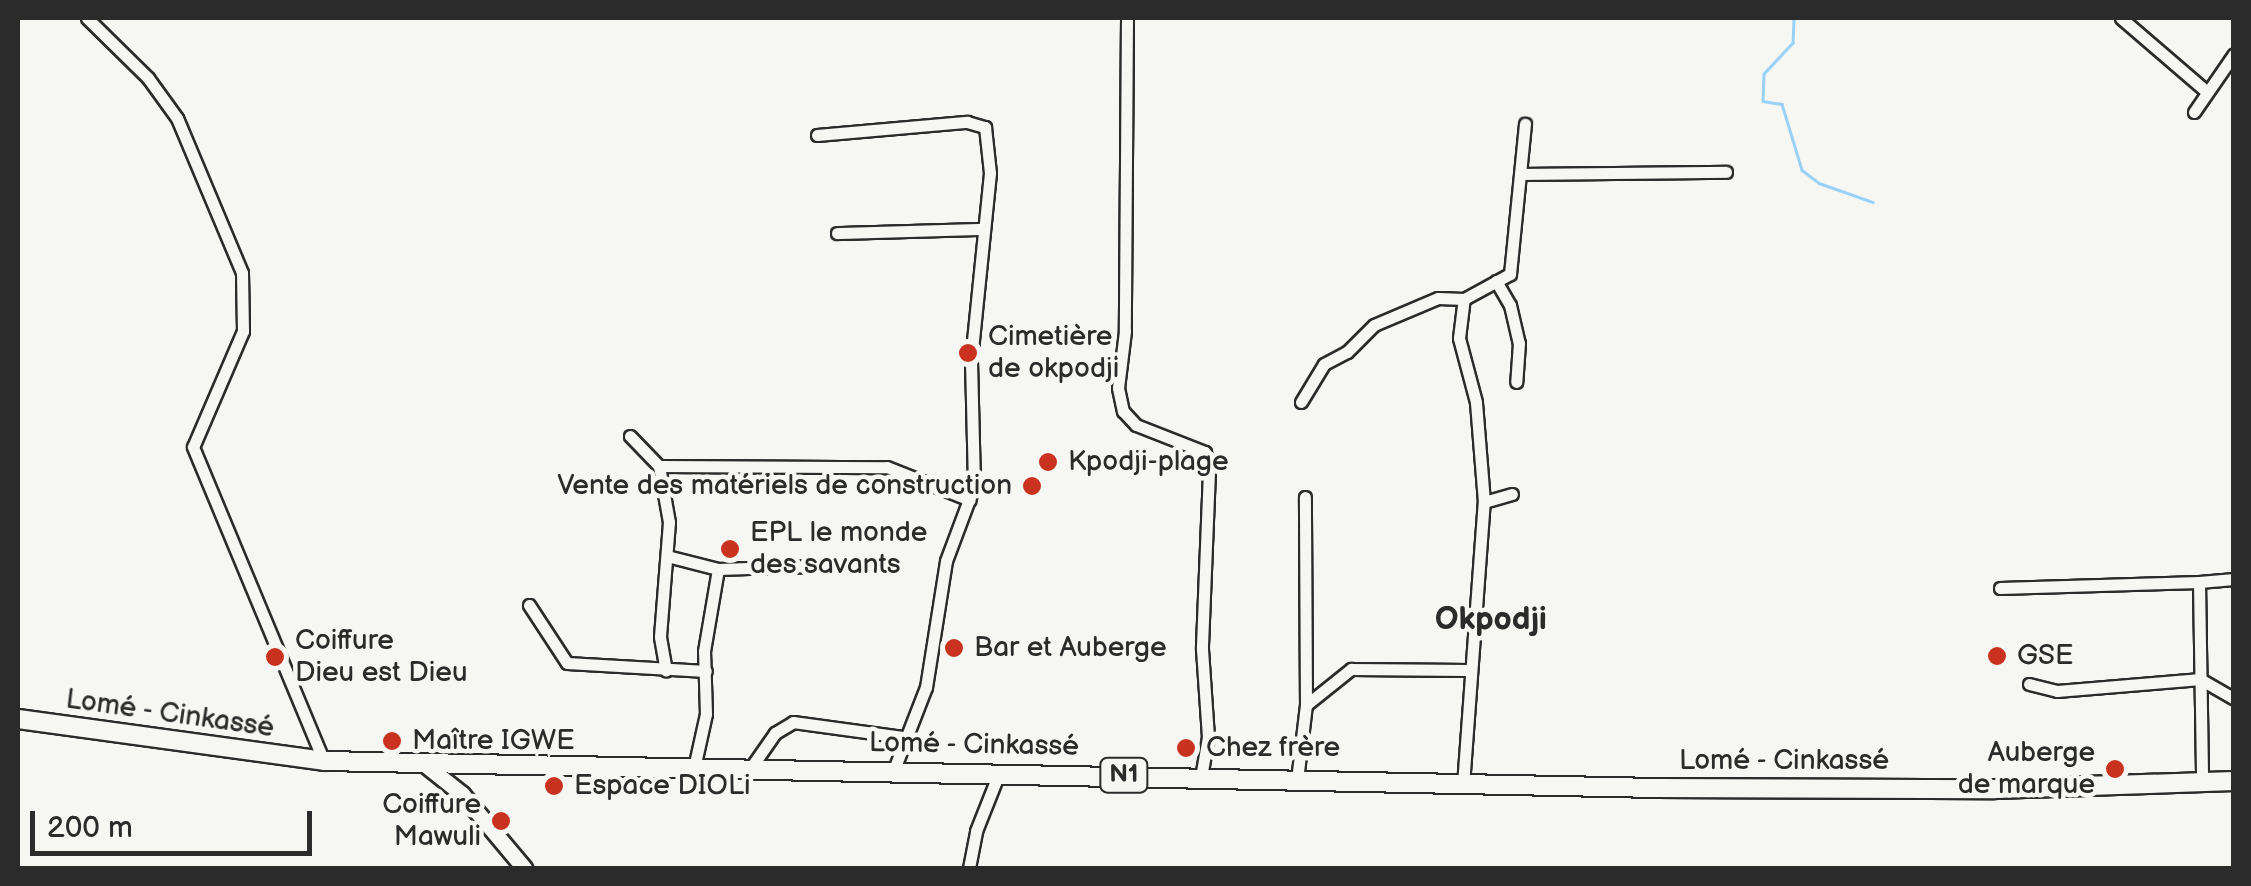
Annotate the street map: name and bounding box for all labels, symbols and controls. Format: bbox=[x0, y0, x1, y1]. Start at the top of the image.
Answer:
place label: Cimetière de okpodji bbox=[988, 320, 1119, 386]
marker: Cimetière de okpodji bbox=[957, 342, 979, 364]
place label: Kpodji-plage bbox=[1068, 445, 1229, 479]
marker: Kpodji-plage bbox=[1037, 451, 1059, 473]
place label: Vente des matériels de construction bbox=[557, 469, 1012, 503]
marker: Vente des matériels de construction bbox=[1021, 475, 1043, 497]
place label: EPL le monde des savants bbox=[750, 516, 927, 582]
marker: EPL le monde des savants bbox=[719, 538, 741, 560]
district label: Okpodji bbox=[1435, 601, 1547, 639]
place label: Coiffure Dieu est Dieu bbox=[295, 624, 468, 690]
place label: Bar et Auberge bbox=[974, 631, 1167, 665]
marker: Bar et Auberge bbox=[943, 637, 965, 659]
place label: GSE bbox=[2017, 639, 2073, 673]
marker: GSE bbox=[1986, 645, 2008, 667]
marker: Coiffure Dieu est Dieu bbox=[264, 646, 286, 668]
street label: Lomé - Cinkassé bbox=[62, 683, 278, 745]
place label: Maître IGWE bbox=[412, 724, 575, 758]
street label: Lomé - Cinkassé bbox=[867, 726, 1081, 764]
marker: Maître IGWE bbox=[381, 730, 403, 752]
place label: Chez frère bbox=[1206, 731, 1340, 765]
place label: Auberge de marque bbox=[1958, 736, 2095, 802]
marker: Chez frère bbox=[1175, 737, 1197, 759]
street label: Lomé - Cinkassé bbox=[1678, 744, 1890, 778]
road number: N1 bbox=[1099, 755, 1149, 795]
marker: Auberge de marque bbox=[2104, 758, 2126, 780]
place label: Espace DIOLi bbox=[574, 769, 751, 803]
marker: Espace DIOLi bbox=[543, 775, 565, 797]
place label: Coiffure Mawuli bbox=[382, 788, 481, 854]
scale bar bbox=[35, 791, 318, 853]
text: 200 m bbox=[47, 810, 133, 846]
marker: Coiffure Mawuli bbox=[490, 810, 512, 832]

